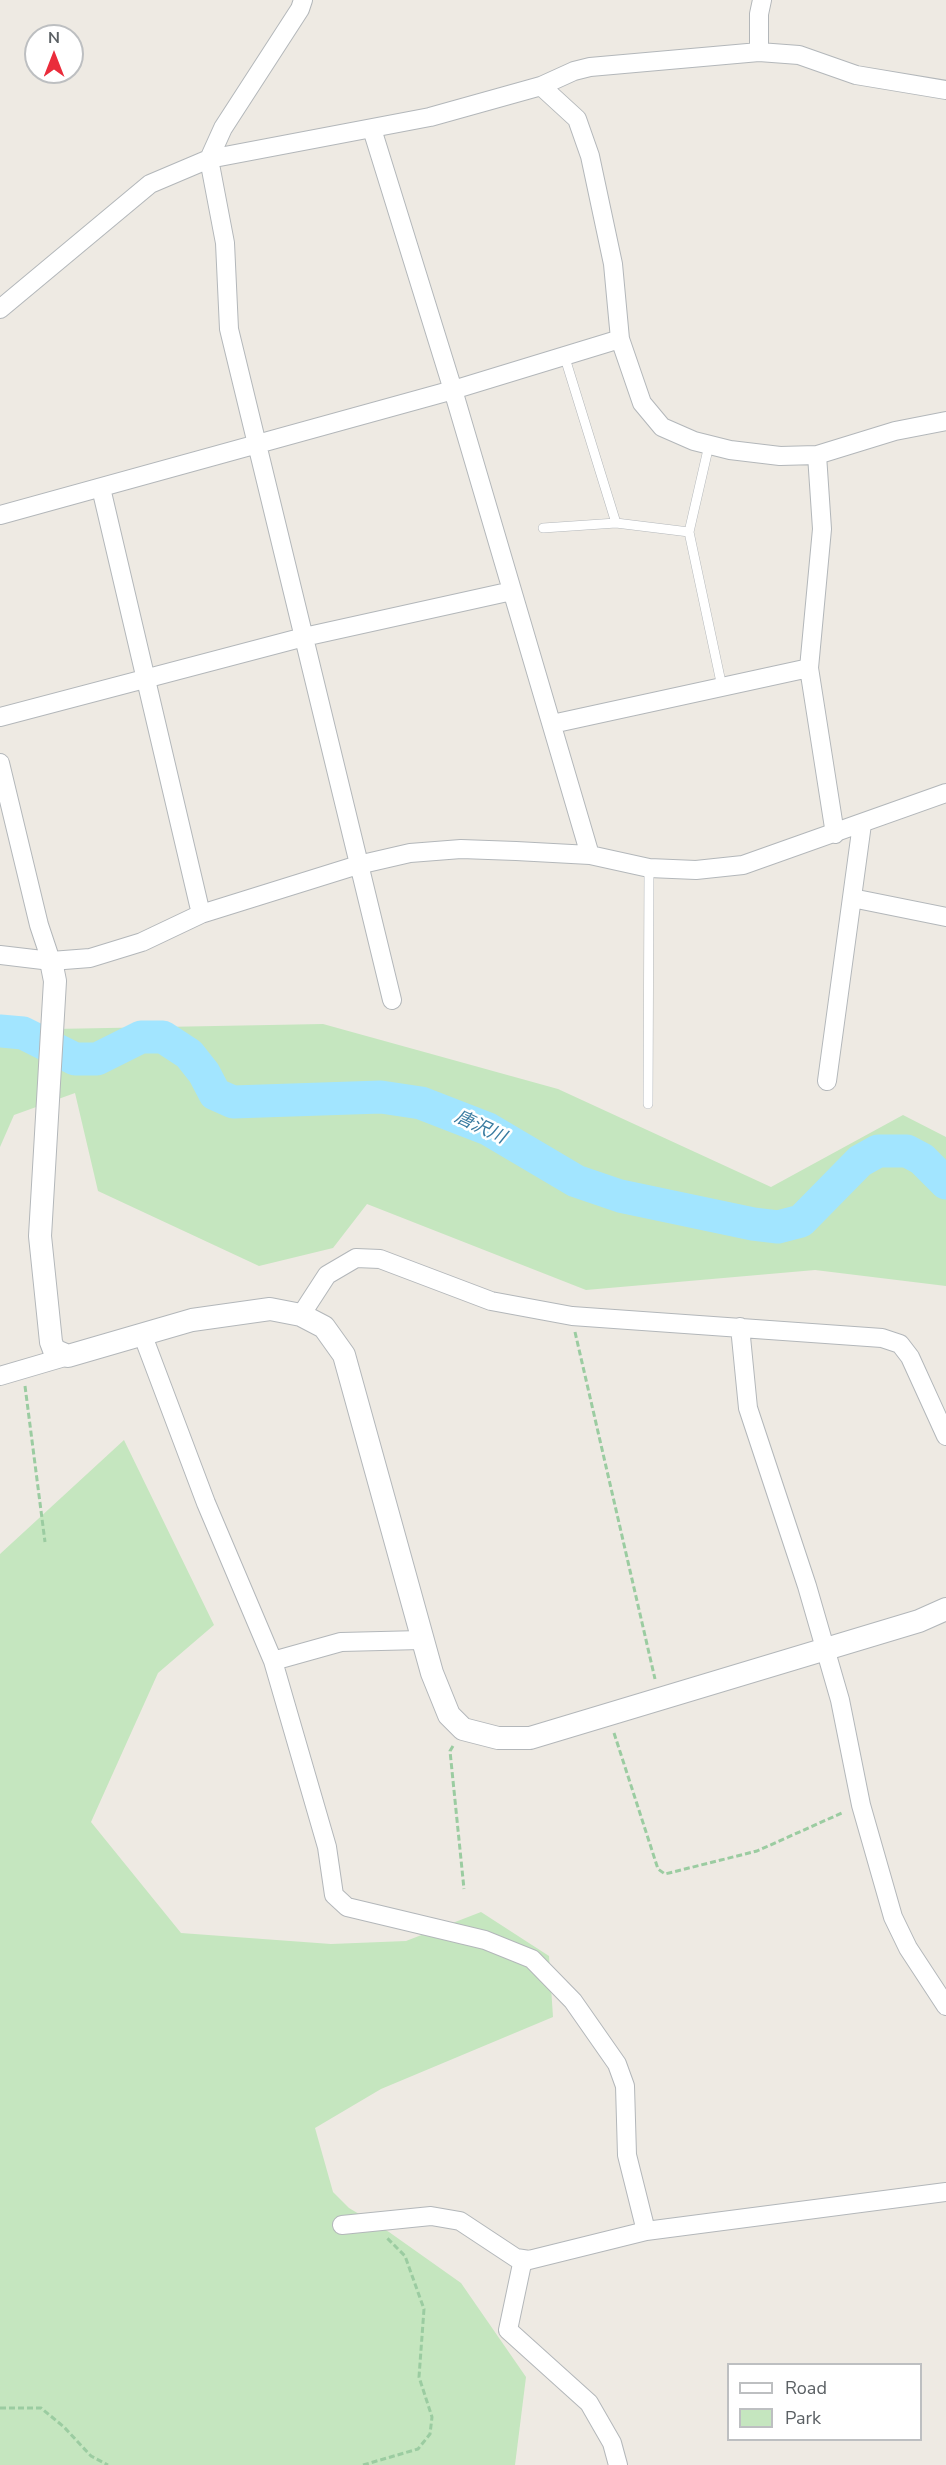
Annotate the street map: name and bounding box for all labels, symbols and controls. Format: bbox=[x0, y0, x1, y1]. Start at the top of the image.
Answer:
north arrow bbox=[24, 24, 84, 84]
text: N bbox=[48, 27, 60, 49]
water label: 唐沢川 bbox=[451, 1107, 509, 1149]
legend bbox=[727, 2363, 922, 2441]
text: Road bbox=[785, 2376, 827, 2400]
text: Park bbox=[785, 2406, 821, 2430]

